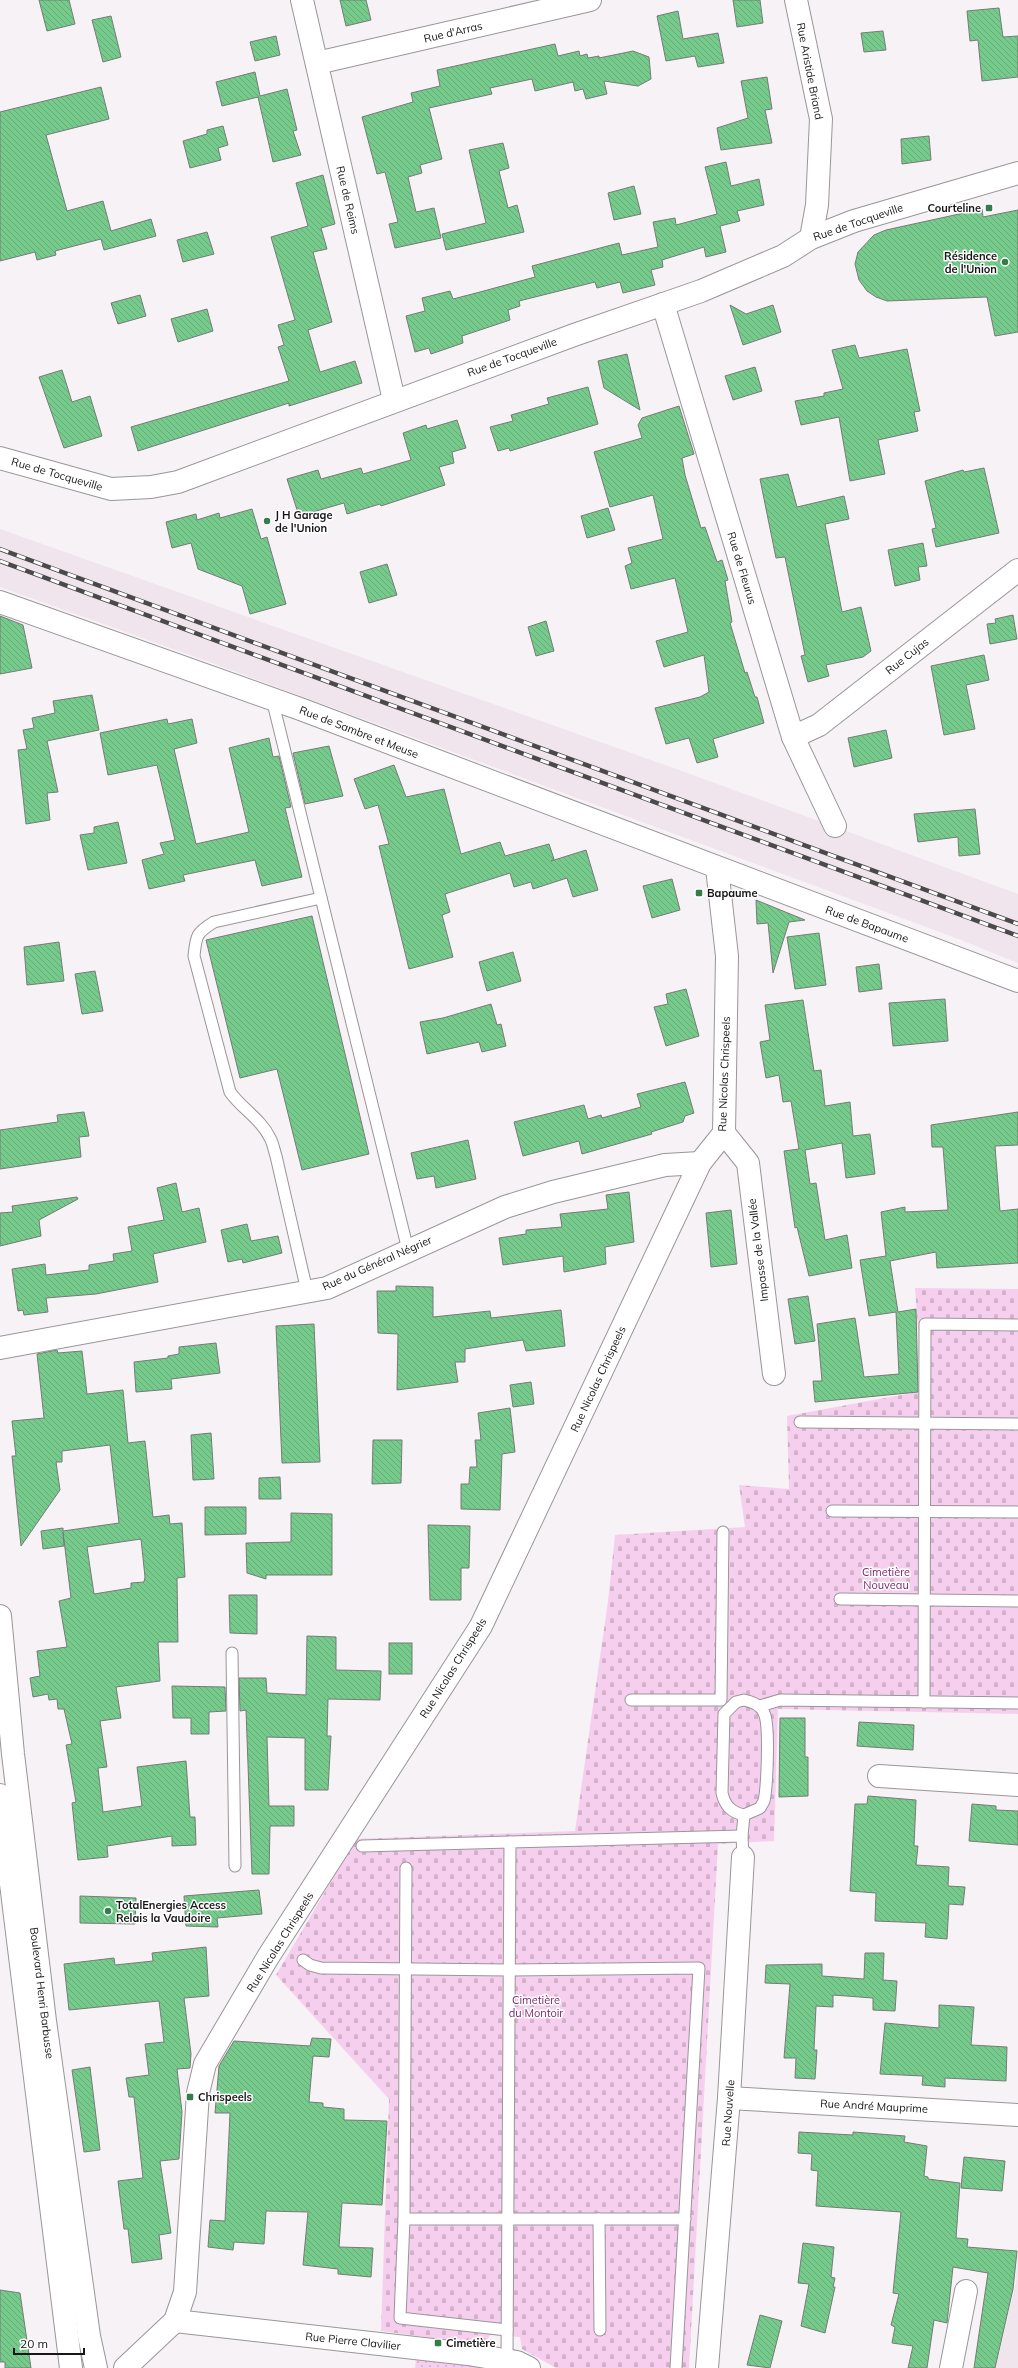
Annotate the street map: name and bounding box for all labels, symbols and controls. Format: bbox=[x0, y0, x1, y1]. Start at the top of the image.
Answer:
street label: Rue d'Arras bbox=[422, 18, 484, 46]
street label: Rue Aristide Briand bbox=[794, 21, 826, 121]
street label: Rue de Reims bbox=[333, 165, 363, 235]
street label: Rue de Tocqueville bbox=[811, 200, 905, 244]
place label: Courteline bbox=[928, 201, 981, 215]
marker: Courteline bbox=[984, 203, 994, 213]
place label: Résidence de l'Union bbox=[944, 249, 997, 276]
marker: Résidence de l'Union bbox=[1000, 257, 1010, 267]
street label: Rue de Tocqueville bbox=[465, 334, 559, 380]
street label: Rue de Tocqueville bbox=[10, 454, 104, 494]
place label: J H Garage de l'Union bbox=[275, 508, 332, 535]
marker: J H Garage de l'Union bbox=[262, 516, 272, 526]
street label: Rue de Fleurus bbox=[724, 530, 760, 606]
street label: Rue Cujas bbox=[883, 635, 931, 677]
street label: Rue de Sambre et Meuse bbox=[297, 703, 421, 761]
place label: Bapaume bbox=[707, 886, 758, 900]
marker: Bapaume bbox=[694, 888, 704, 898]
street label: Rue de Bapaume bbox=[823, 902, 911, 946]
street label: Rue Nicolas Chrispeels bbox=[715, 1016, 733, 1132]
street label: Impasse de la Vallée bbox=[745, 1198, 771, 1302]
street label: Rue du Général Négrier bbox=[320, 1232, 434, 1294]
street label: Rue Nicolas Chrispeels bbox=[567, 1324, 629, 1434]
park label: Cimetière Nouveau bbox=[862, 1565, 910, 1592]
street label: Rue Nicolas Chrispeels bbox=[416, 1615, 490, 1721]
street label: Rue Nicolas Chrispeels bbox=[243, 1889, 317, 1995]
place label: TotalEnergies Access Relais la Vaudoire bbox=[116, 1898, 227, 1925]
marker: TotalEnergies Access Relais la Vaudoire bbox=[103, 1906, 113, 1916]
street label: Boulevard Henri Barbusse bbox=[27, 1926, 57, 2060]
park label: Cimetière du Montoir bbox=[509, 1993, 563, 2020]
street label: Rue Nouvelle bbox=[719, 2079, 737, 2147]
place label: Chrispeels bbox=[198, 2090, 253, 2104]
marker: Chrispeels bbox=[185, 2092, 195, 2102]
street label: Rue André Mauprime bbox=[820, 2096, 928, 2116]
street label: Rue Pierre Clavilier bbox=[305, 2329, 401, 2353]
scale bar bbox=[14, 2330, 84, 2356]
text: 20 m bbox=[20, 2336, 48, 2351]
place label: Cimetière bbox=[446, 2336, 496, 2350]
marker: Cimetière bbox=[433, 2338, 443, 2348]

